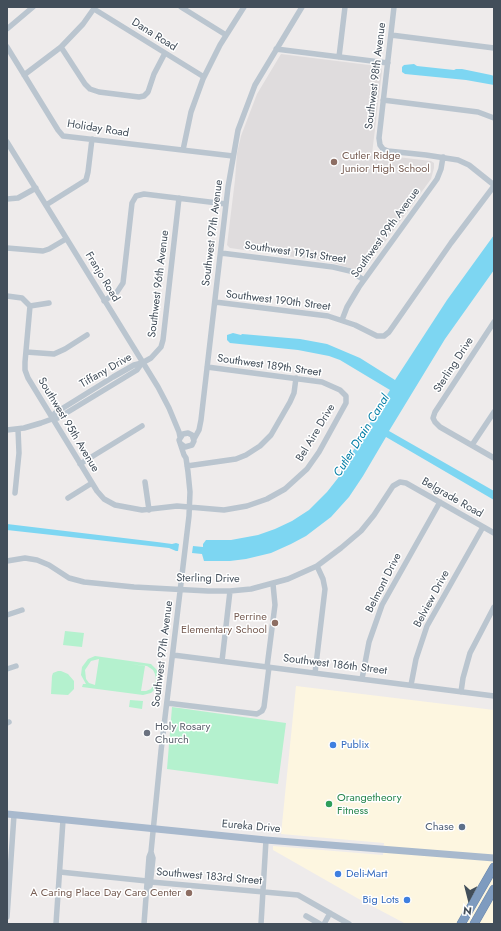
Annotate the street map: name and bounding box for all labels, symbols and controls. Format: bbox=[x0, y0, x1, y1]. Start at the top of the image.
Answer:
street label: Dana Road bbox=[129, 16, 179, 54]
street label: Southwest 98th Avenue bbox=[363, 22, 389, 130]
street label: Holiday Road bbox=[66, 118, 130, 140]
place label: Cutler Ridge Junior High School bbox=[342, 149, 430, 175]
marker: Cutler Ridge Junior High School bbox=[329, 157, 339, 167]
street label: Southwest 97th Avenue bbox=[200, 179, 226, 287]
street label: Southwest 99th Avenue bbox=[349, 185, 423, 281]
street label: Southwest 96th Avenue bbox=[146, 230, 172, 338]
street label: Southwest 191st Street bbox=[243, 239, 347, 267]
street label: Franjo Road bbox=[82, 250, 122, 304]
street label: Southwest 190th Street bbox=[225, 288, 331, 314]
street label: Sterling Drive bbox=[431, 335, 477, 395]
street label: Tiffany Drive bbox=[78, 351, 134, 391]
street label: Southwest 189th Street bbox=[216, 352, 322, 380]
street label: Southwest 95th Avenue bbox=[35, 375, 101, 475]
water label: Cutler Drain Canal bbox=[331, 392, 393, 480]
street label: Bel Aire Drive bbox=[294, 402, 338, 464]
street label: Belgrade Road bbox=[419, 475, 485, 521]
street label: Belmont Drive bbox=[363, 551, 405, 615]
street label: Belview Drive bbox=[411, 568, 453, 630]
street label: Sterling Drive bbox=[176, 572, 240, 586]
street label: Southwest 97th Avenue bbox=[150, 600, 176, 708]
place label: Perrine Elementary School bbox=[181, 610, 267, 636]
marker: Perrine Elementary School bbox=[270, 618, 280, 628]
street label: Southwest 186th Street bbox=[282, 652, 388, 678]
place label: Holy Rosary Church bbox=[155, 720, 210, 746]
marker: Holy Rosary Church bbox=[142, 728, 152, 738]
place label: Publix bbox=[341, 738, 369, 752]
marker: Publix bbox=[328, 740, 338, 750]
place label: Orangetheory Fitness bbox=[337, 791, 401, 817]
marker: Orangetheory Fitness bbox=[324, 799, 334, 809]
street label: Eureka Drive bbox=[221, 818, 281, 836]
place label: Chase bbox=[425, 820, 454, 834]
marker: Chase bbox=[457, 822, 467, 832]
street label: Southwest 183rd Street bbox=[156, 866, 262, 888]
place label: Deli-Mart bbox=[346, 867, 387, 881]
marker: Deli-Mart bbox=[333, 869, 343, 879]
north arrow bbox=[449, 879, 489, 919]
place label: A Caring Place Day Care Center bbox=[30, 886, 181, 900]
marker: A Caring Place Day Care Center bbox=[184, 888, 194, 898]
place label: Big Lots bbox=[362, 893, 399, 907]
marker: Big Lots bbox=[402, 895, 412, 905]
text: N bbox=[462, 902, 473, 919]

